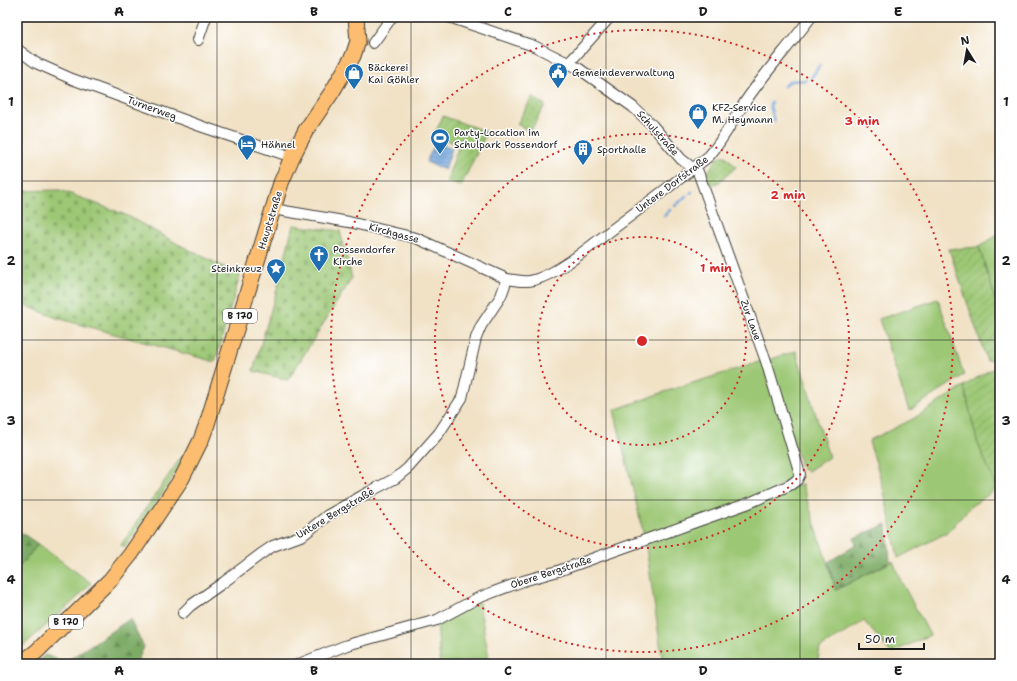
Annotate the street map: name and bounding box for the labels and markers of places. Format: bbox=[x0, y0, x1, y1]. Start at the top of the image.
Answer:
place label: Bäckerei Kai Göhler bbox=[368, 61, 420, 86]
public building icon: Gemeindeverwaltung bbox=[547, 61, 569, 89]
shop icon: Bäckerei Kai Göhler bbox=[343, 62, 365, 90]
place label: Gemeindeverwaltung bbox=[572, 66, 675, 79]
place label: KFZ-Service M. Heymann bbox=[712, 101, 773, 126]
shop icon: KFZ-Service M. Heymann bbox=[687, 102, 709, 130]
place label: Party-Location im Schulpark Possendorf bbox=[454, 126, 558, 151]
sports icon: Party-Location im Schulpark Possendorf bbox=[429, 127, 451, 155]
hotel icon: Hähnel bbox=[236, 133, 258, 161]
place label: Hähnel bbox=[261, 138, 295, 151]
building icon: Sporthalle bbox=[572, 138, 594, 166]
place label: Sporthalle bbox=[597, 143, 647, 156]
place label: Possendorfer Kirche bbox=[333, 243, 396, 268]
church icon: Possendorfer Kirche bbox=[308, 244, 330, 272]
place icon: Steinkreuz bbox=[265, 257, 287, 285]
place label: Steinkreuz bbox=[211, 262, 262, 275]
centre of rings bbox=[635, 334, 649, 348]

